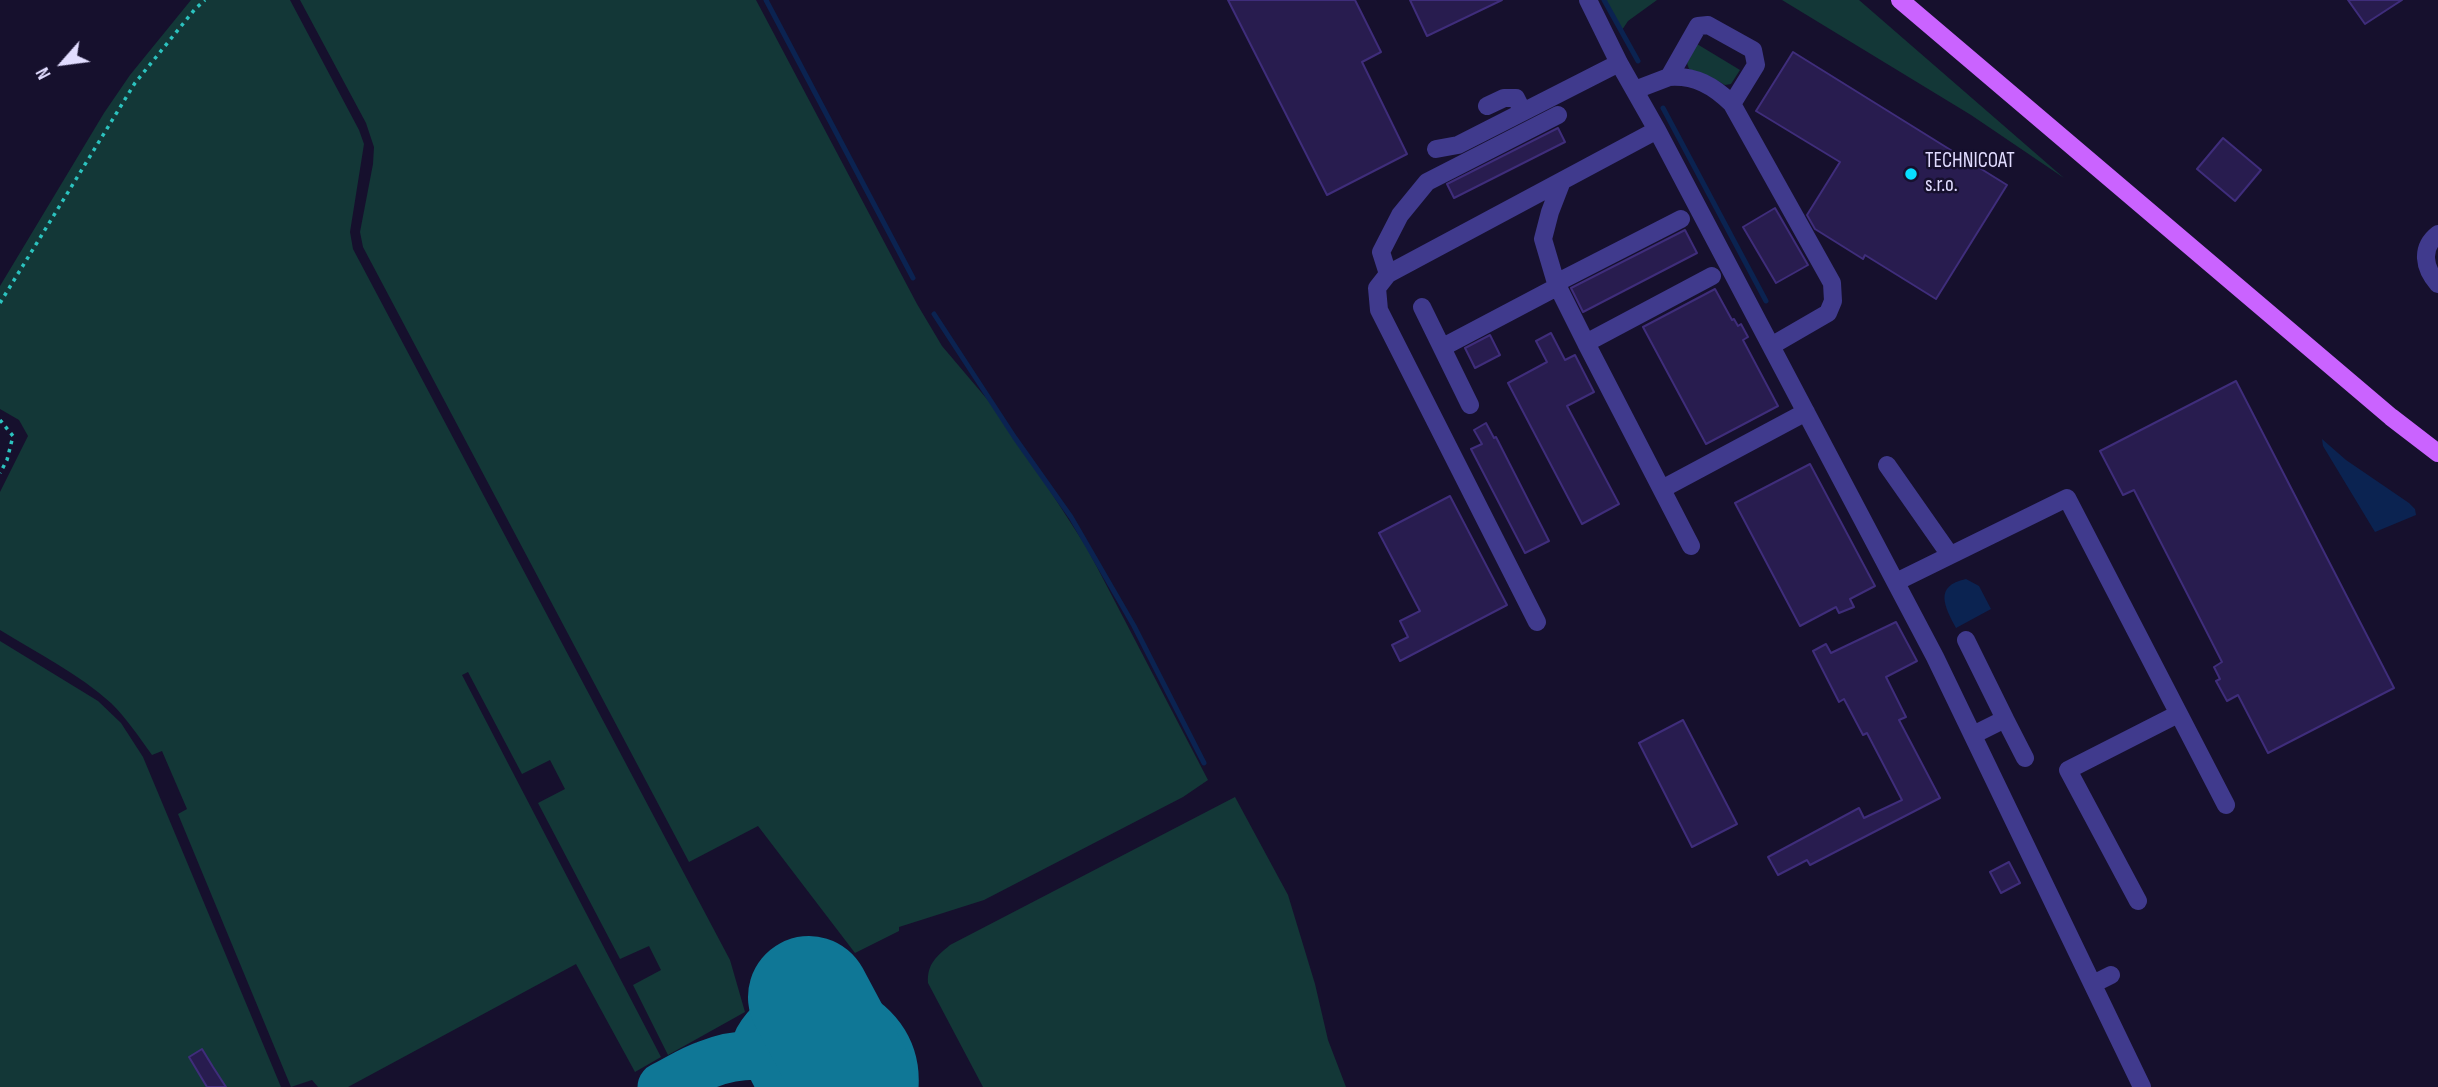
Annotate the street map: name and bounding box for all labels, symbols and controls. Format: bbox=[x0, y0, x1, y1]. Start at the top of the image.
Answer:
north arrow bbox=[28, 28, 98, 98]
text: N bbox=[31, 63, 57, 83]
place label: TECHNICOAT s.r.o. bbox=[1925, 149, 2015, 199]
marker: TECHNICOAT s.r.o. bbox=[1903, 166, 1919, 182]

